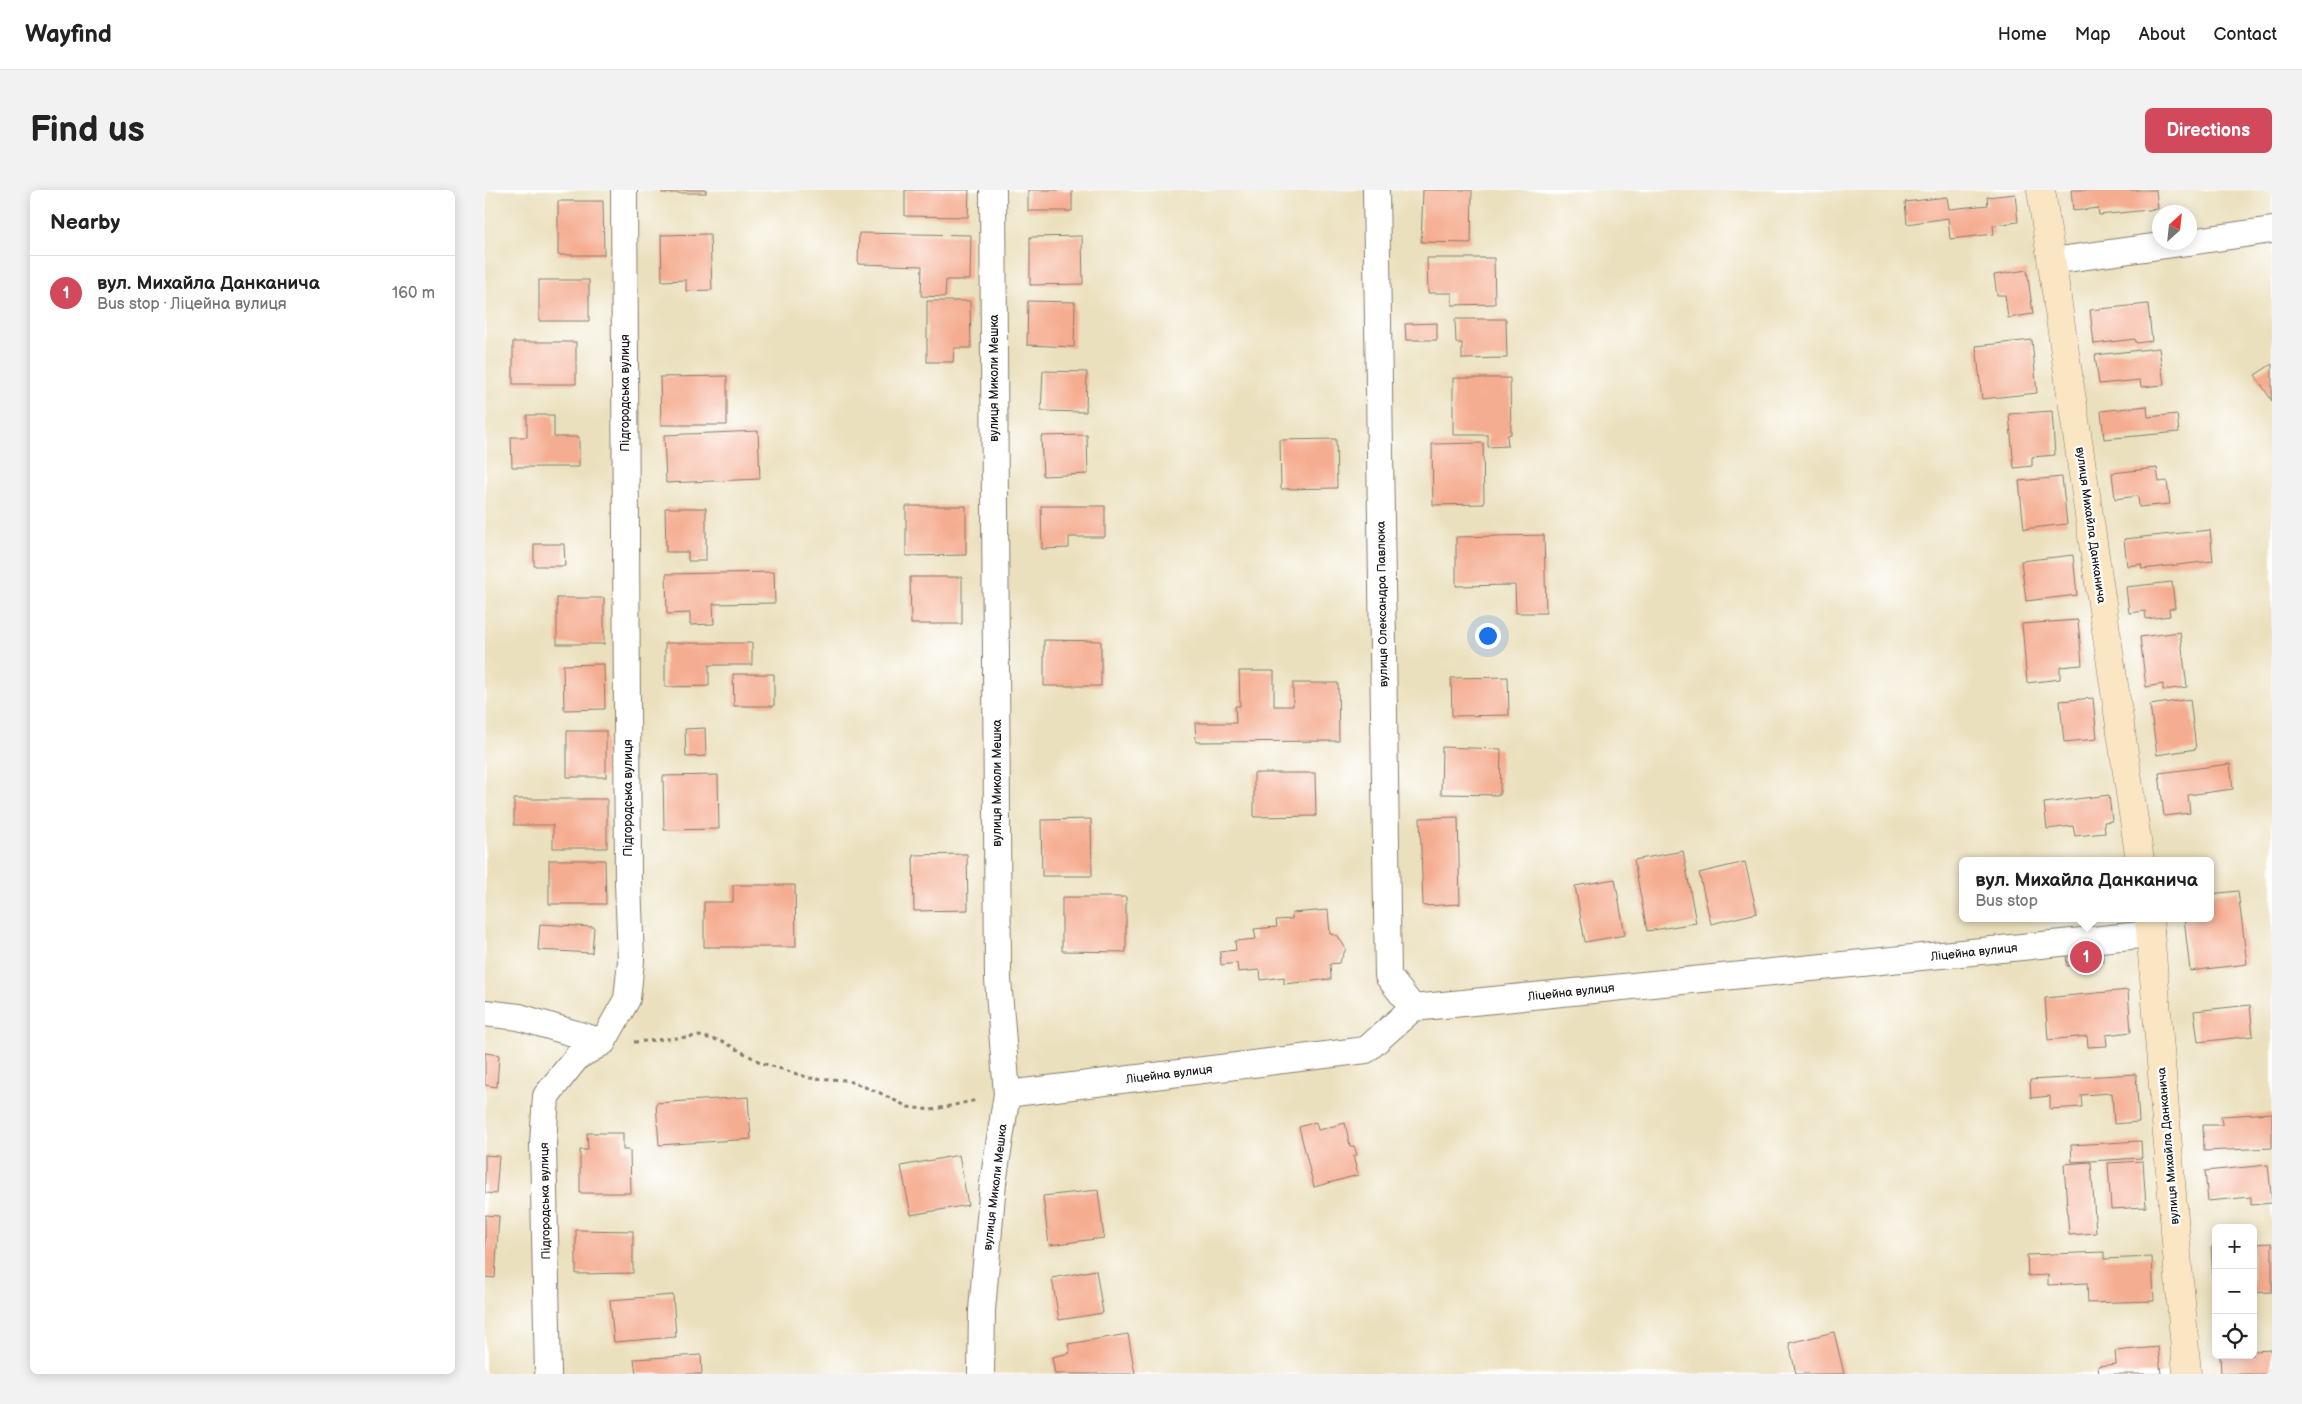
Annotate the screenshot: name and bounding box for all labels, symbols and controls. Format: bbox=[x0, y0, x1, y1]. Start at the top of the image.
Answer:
text: Wayfind bbox=[25, 20, 112, 49]
text: Home bbox=[1998, 24, 2047, 45]
text: Map bbox=[2075, 24, 2111, 45]
text: About bbox=[2139, 24, 2186, 45]
text: Contact bbox=[2214, 24, 2277, 45]
button: Directions bbox=[2145, 108, 2272, 153]
text: Find us bbox=[30, 109, 145, 152]
north arrow bbox=[2152, 205, 2197, 250]
text: Nearby bbox=[50, 210, 120, 235]
text: вул. Михайла Данканича bbox=[97, 272, 320, 295]
text: 1 bbox=[63, 284, 69, 303]
text: 160 m bbox=[392, 284, 435, 303]
text: Bus stop · Ліцейна вулиця bbox=[97, 295, 287, 314]
street label: вулиця Миколи Мешка bbox=[987, 314, 1002, 442]
street label: Підгородська вулиця bbox=[618, 334, 633, 452]
street label: вулиця Михайла Данканича bbox=[2072, 446, 2109, 604]
street label: вулиця Олександра Павлюка bbox=[1374, 521, 1391, 687]
your location bbox=[1475, 623, 1501, 649]
street label: вулиця Миколи Мешка bbox=[990, 719, 1005, 847]
street label: Підгородська вулиця bbox=[621, 739, 636, 857]
popup bbox=[1959, 857, 2214, 922]
text: вул. Михайла Данканича bbox=[1975, 869, 2198, 892]
text: Bus stop bbox=[1975, 892, 2038, 911]
pin: 1 bbox=[2070, 938, 2102, 976]
street label: Ліцейна вулиця bbox=[1929, 940, 2019, 965]
street label: Ліцейна вулиця bbox=[1526, 980, 1616, 1005]
street label: Ліцейна вулиця bbox=[1124, 1062, 1214, 1087]
street label: вулиця Михайла Данканича bbox=[2154, 1067, 2183, 1225]
street label: вулиця Миколи Мешка bbox=[980, 1123, 1011, 1251]
street label: Підгородська вулиця bbox=[537, 1142, 554, 1260]
map controls bbox=[2212, 1224, 2257, 1359]
button: + bbox=[2212, 1224, 2257, 1269]
button: − bbox=[2212, 1269, 2257, 1314]
button: locate bbox=[2212, 1314, 2257, 1359]

